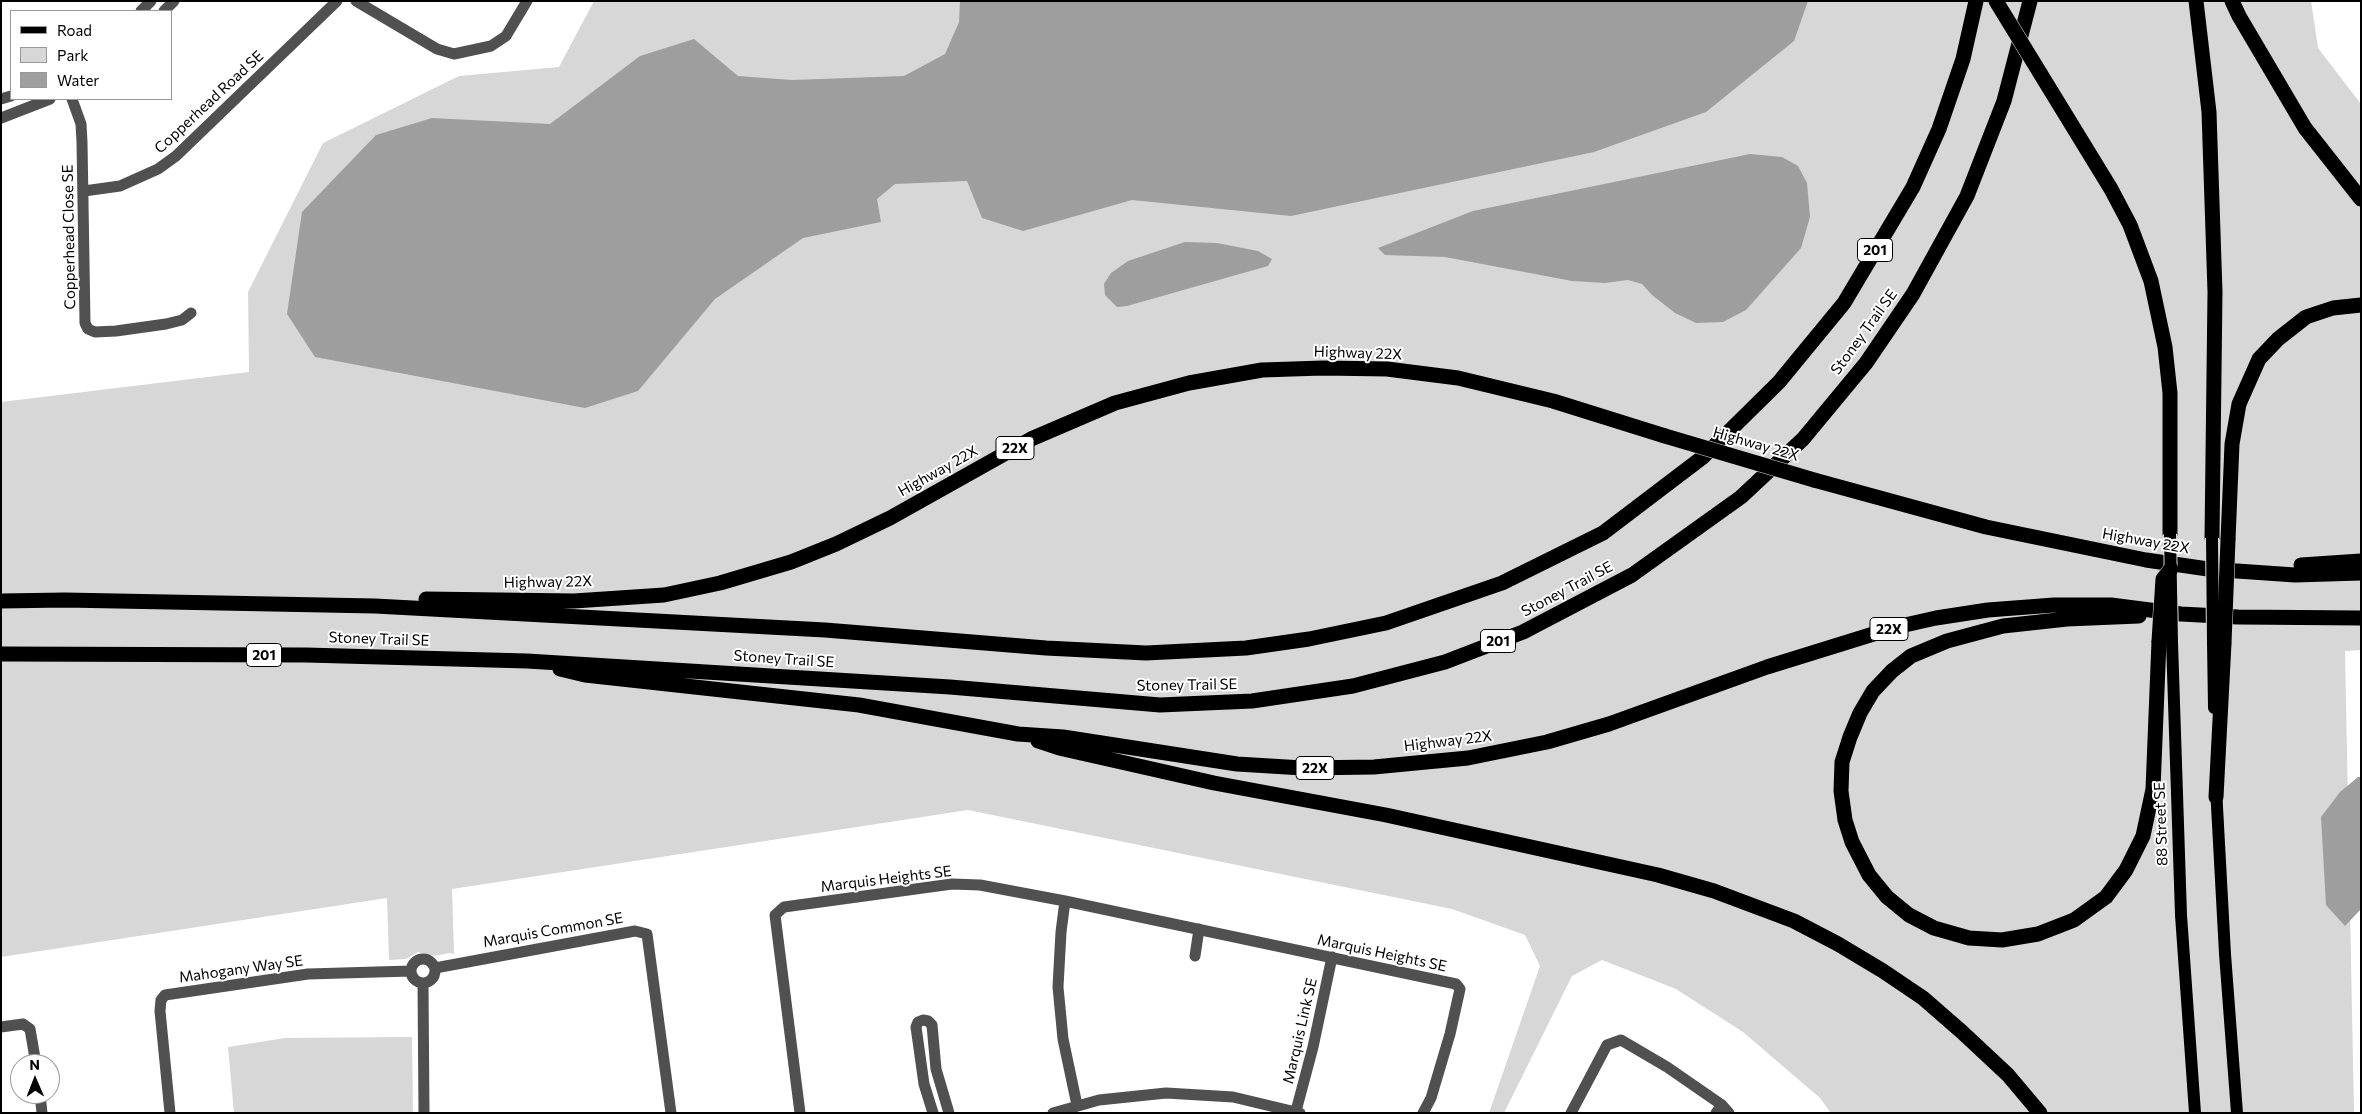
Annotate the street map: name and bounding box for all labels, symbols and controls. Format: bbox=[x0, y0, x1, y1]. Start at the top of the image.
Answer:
legend bbox=[10, 10, 172, 100]
text: Road bbox=[57, 21, 92, 39]
text: Park bbox=[57, 46, 88, 64]
street label: Copperhead Road SE bbox=[151, 47, 267, 157]
text: Water bbox=[57, 71, 99, 89]
street label: Copperhead Close SE bbox=[59, 164, 79, 310]
road number: 201 bbox=[1858, 238, 1892, 262]
street label: Stoney Trail SE bbox=[1827, 286, 1901, 378]
street label: Highway 22X bbox=[1313, 342, 1403, 364]
street label: Highway 22X bbox=[1711, 423, 1801, 465]
road number: 22X bbox=[996, 436, 1034, 459]
street label: Highway 22X bbox=[895, 442, 981, 500]
street label: Highway 22X bbox=[2101, 524, 2191, 558]
street label: Stoney Trail SE bbox=[1518, 557, 1616, 621]
street label: Highway 22X bbox=[504, 572, 592, 592]
road number: 22X bbox=[1870, 618, 1908, 640]
street label: Stoney Trail SE bbox=[328, 628, 430, 650]
road number: 201 bbox=[1480, 630, 1516, 652]
road number: 201 bbox=[246, 644, 282, 666]
street label: Stoney Trail SE bbox=[733, 647, 835, 671]
street label: Stoney Trail SE bbox=[1136, 675, 1238, 695]
street label: Highway 22X bbox=[1403, 727, 1493, 755]
road number: 22X bbox=[1296, 756, 1334, 780]
street label: 88 Street SE bbox=[2151, 782, 2171, 866]
street label: Marquis Heights SE bbox=[820, 862, 952, 896]
street label: Marquis Common SE bbox=[482, 909, 624, 951]
street label: Marquis Heights SE bbox=[1316, 930, 1448, 976]
street label: Mahogany Way SE bbox=[178, 951, 304, 987]
street label: Marquis Link SE bbox=[1279, 976, 1321, 1086]
north arrow bbox=[10, 1054, 60, 1104]
text: N bbox=[29, 1056, 40, 1073]

